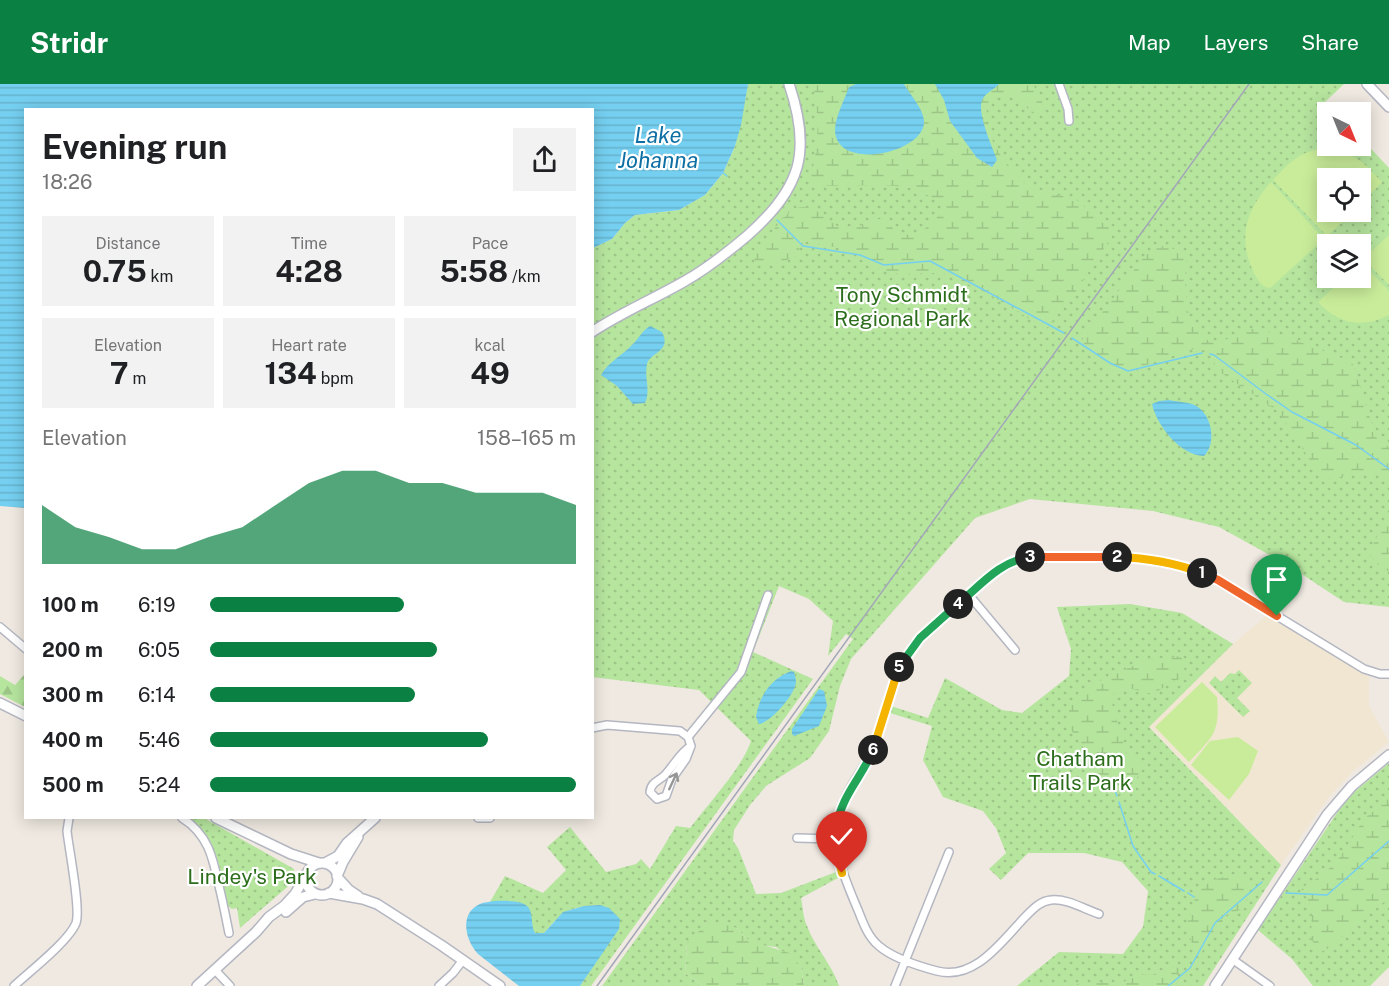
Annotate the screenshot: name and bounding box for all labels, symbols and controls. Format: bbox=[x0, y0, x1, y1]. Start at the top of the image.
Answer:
text: Stridr bbox=[30, 26, 108, 59]
text: Map bbox=[1128, 30, 1171, 55]
text: Layers bbox=[1204, 30, 1268, 55]
text: Share bbox=[1301, 30, 1359, 55]
north arrow bbox=[1317, 102, 1371, 156]
map controls bbox=[1317, 102, 1371, 288]
water label: Lake Johanna bbox=[618, 122, 698, 173]
text: Evening run bbox=[42, 128, 227, 166]
button: share bbox=[513, 128, 576, 191]
button: locate bbox=[1317, 168, 1371, 222]
text: 18:26 bbox=[42, 170, 92, 194]
text: Distance bbox=[96, 234, 160, 253]
text: Time bbox=[291, 234, 327, 253]
text: Pace bbox=[472, 234, 508, 253]
button: layers bbox=[1317, 234, 1371, 288]
text: 0.75 bbox=[83, 253, 147, 289]
text: 4:28 bbox=[275, 253, 343, 289]
text: 5:58 bbox=[439, 253, 508, 289]
text: km bbox=[147, 267, 173, 286]
text: /km bbox=[508, 267, 541, 286]
park label: Tony Schmidt Regional Park bbox=[834, 282, 970, 331]
text: Elevation bbox=[94, 336, 162, 355]
text: Heart rate bbox=[271, 336, 347, 355]
text: kcal bbox=[475, 336, 505, 355]
text: 7 bbox=[110, 355, 129, 391]
text: 134 bbox=[264, 355, 317, 391]
text: 49 bbox=[470, 355, 510, 391]
text: m bbox=[129, 369, 146, 388]
text: bpm bbox=[317, 369, 354, 388]
text: Elevation bbox=[42, 426, 127, 450]
text: 158–165 m bbox=[477, 426, 576, 450]
pin: 3 bbox=[1015, 542, 1045, 572]
pin: 2 bbox=[1102, 542, 1132, 572]
text: 3 bbox=[1025, 547, 1035, 566]
text: 2 bbox=[1112, 547, 1122, 566]
pin bbox=[1251, 554, 1302, 616]
pin: 1 bbox=[1187, 558, 1217, 588]
text: 1 bbox=[1199, 563, 1205, 582]
icon: arrive bbox=[1260, 563, 1293, 596]
pin: 4 bbox=[943, 589, 973, 619]
text: 100 m bbox=[42, 593, 99, 617]
text: 6:19 bbox=[138, 593, 176, 617]
text: 4 bbox=[953, 594, 963, 613]
text: 200 m bbox=[42, 638, 103, 662]
text: 6:05 bbox=[138, 638, 180, 662]
pin: 5 bbox=[884, 652, 914, 682]
text: 5 bbox=[894, 657, 904, 676]
text: 300 m bbox=[42, 683, 103, 707]
text: 6:14 bbox=[138, 683, 176, 707]
text: 400 m bbox=[42, 728, 103, 752]
text: 5:46 bbox=[138, 728, 180, 752]
pin: 6 bbox=[858, 735, 888, 765]
text: 6 bbox=[868, 740, 878, 759]
park label: Chatham Trails Park bbox=[1028, 746, 1132, 795]
text: 500 m bbox=[42, 773, 104, 797]
text: 5:24 bbox=[138, 773, 180, 797]
one-way arrow bbox=[667, 773, 679, 791]
pin bbox=[816, 811, 867, 873]
icon: check bbox=[825, 820, 858, 853]
park label: Lindey's Park bbox=[187, 864, 317, 889]

